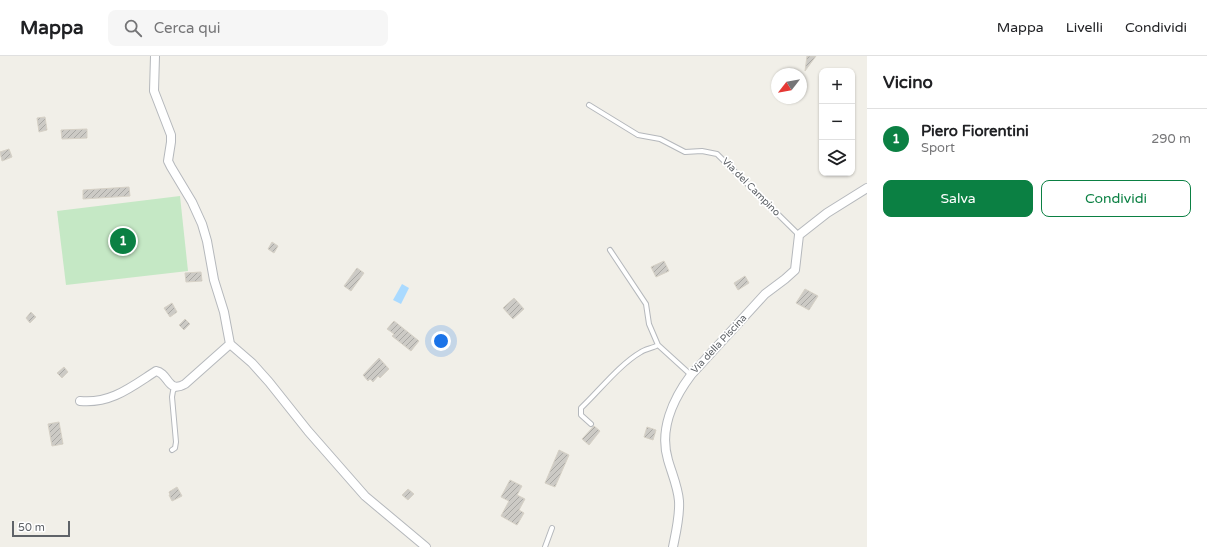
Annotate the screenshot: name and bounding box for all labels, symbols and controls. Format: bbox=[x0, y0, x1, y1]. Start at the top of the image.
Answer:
search box bbox=[108, 10, 388, 46]
text: Mappa bbox=[20, 17, 84, 39]
icon: search bbox=[122, 17, 144, 39]
text: Cerca qui bbox=[154, 19, 221, 37]
text: Mappa bbox=[997, 19, 1044, 36]
text: Livelli bbox=[1066, 19, 1103, 36]
text: Condividi bbox=[1125, 19, 1187, 36]
north arrow bbox=[771, 68, 807, 104]
map controls bbox=[819, 68, 855, 176]
button: + bbox=[819, 68, 855, 104]
text: Vicino bbox=[883, 72, 933, 93]
button: − bbox=[819, 104, 855, 140]
text: Piero Fiorentini bbox=[921, 122, 1029, 140]
text: 1 bbox=[892, 131, 900, 147]
text: 290 m bbox=[1151, 131, 1191, 147]
button: layers bbox=[819, 140, 855, 176]
text: Sport bbox=[921, 140, 955, 156]
street label: Via del Campino bbox=[719, 155, 783, 219]
button: Salva bbox=[883, 180, 1033, 217]
button: Condividi bbox=[1041, 180, 1191, 217]
pin: 1 bbox=[110, 226, 136, 256]
street label: Via della Piscina bbox=[689, 312, 749, 376]
your location bbox=[431, 331, 451, 351]
scale bar bbox=[12, 519, 70, 538]
text: 50 m bbox=[18, 521, 45, 534]

